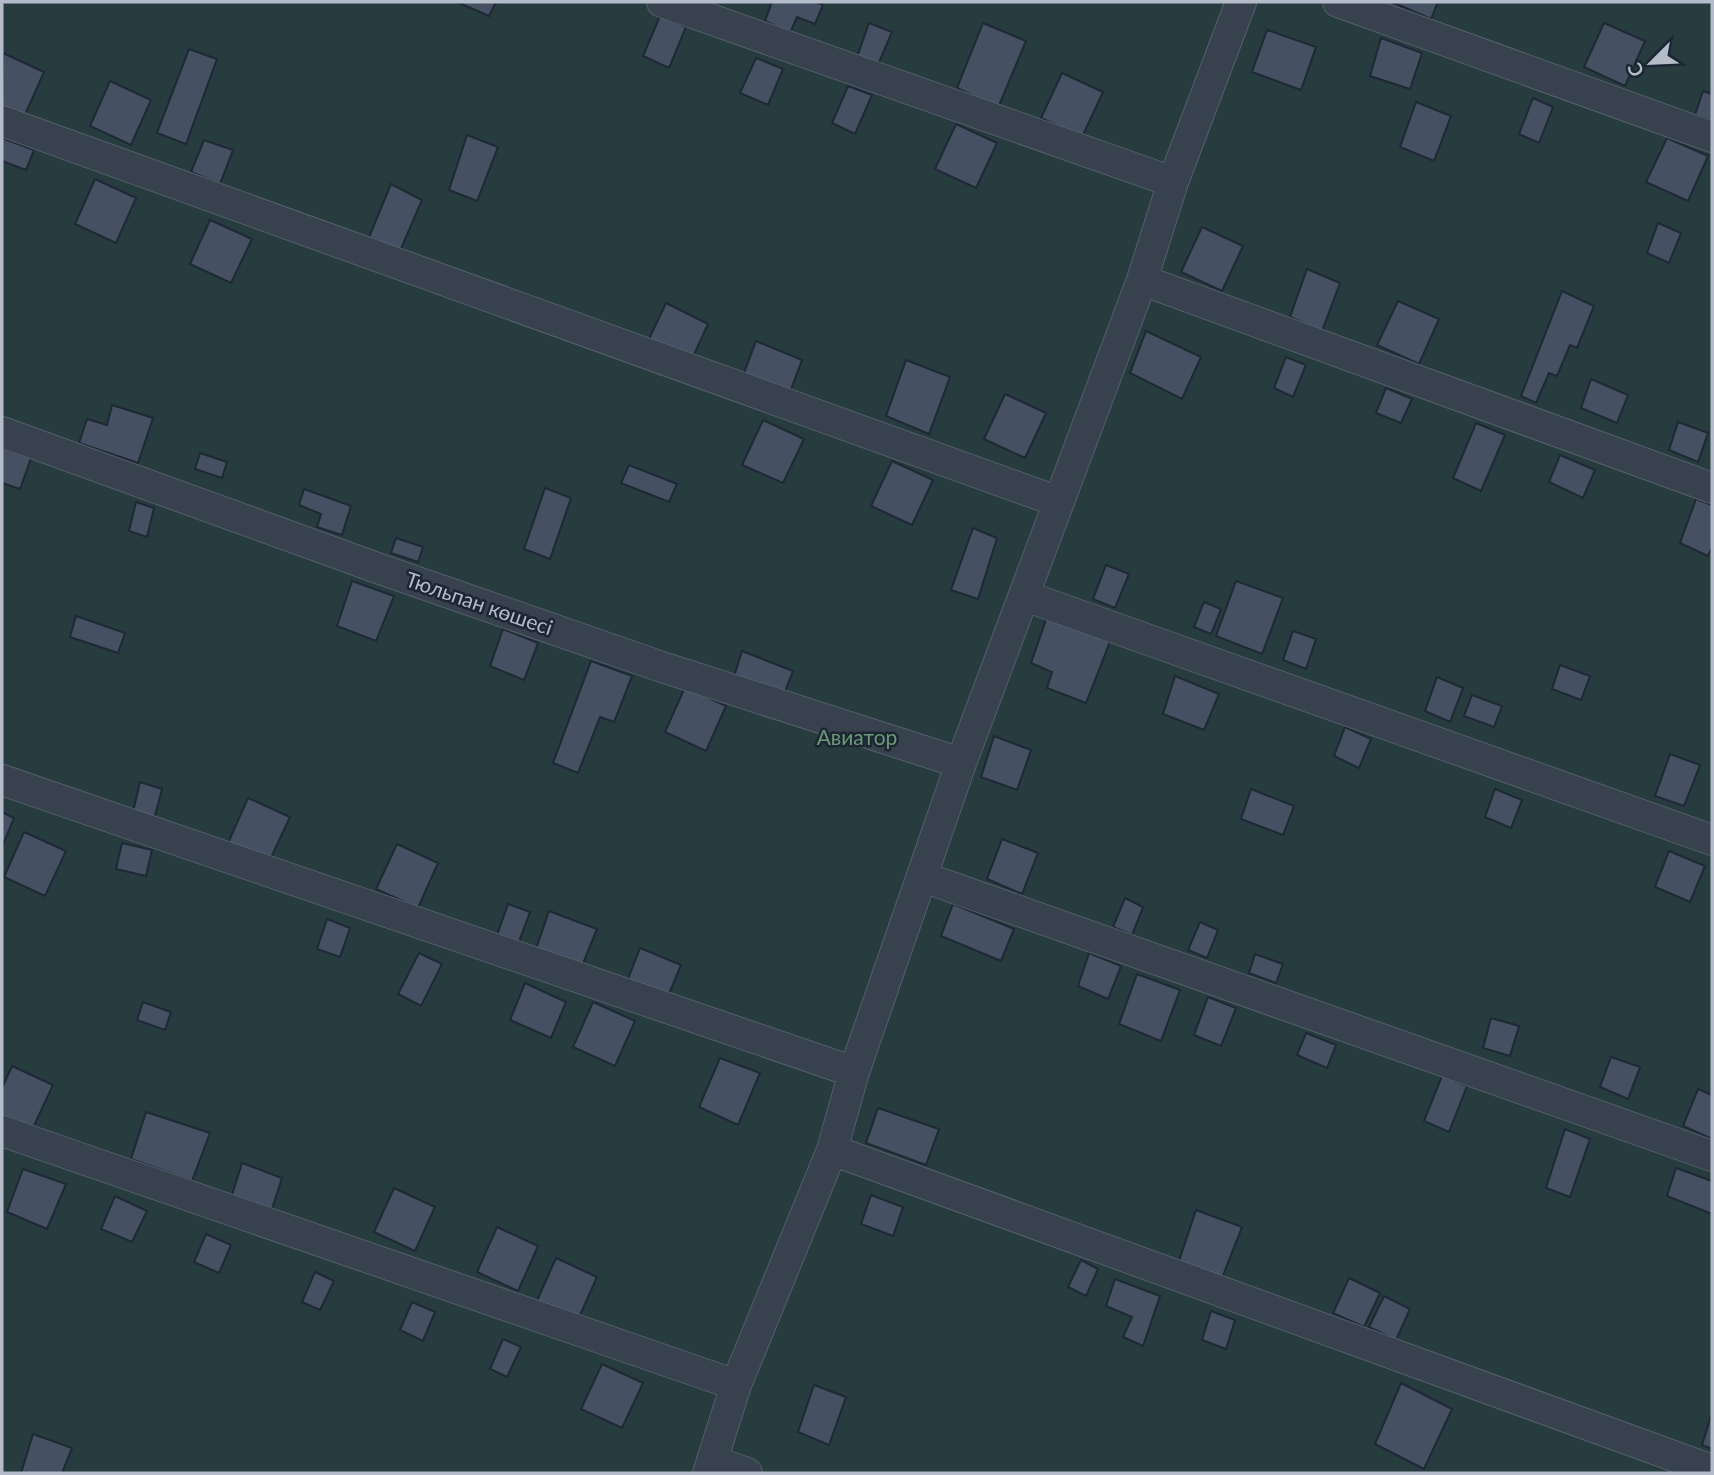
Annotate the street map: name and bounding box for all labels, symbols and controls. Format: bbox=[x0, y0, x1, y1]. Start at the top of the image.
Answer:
north arrow bbox=[1616, 28, 1686, 98]
text: С bbox=[1622, 59, 1648, 81]
street label: Тюльпан көшесі bbox=[403, 566, 556, 639]
park label: Авиатор bbox=[817, 724, 897, 749]

